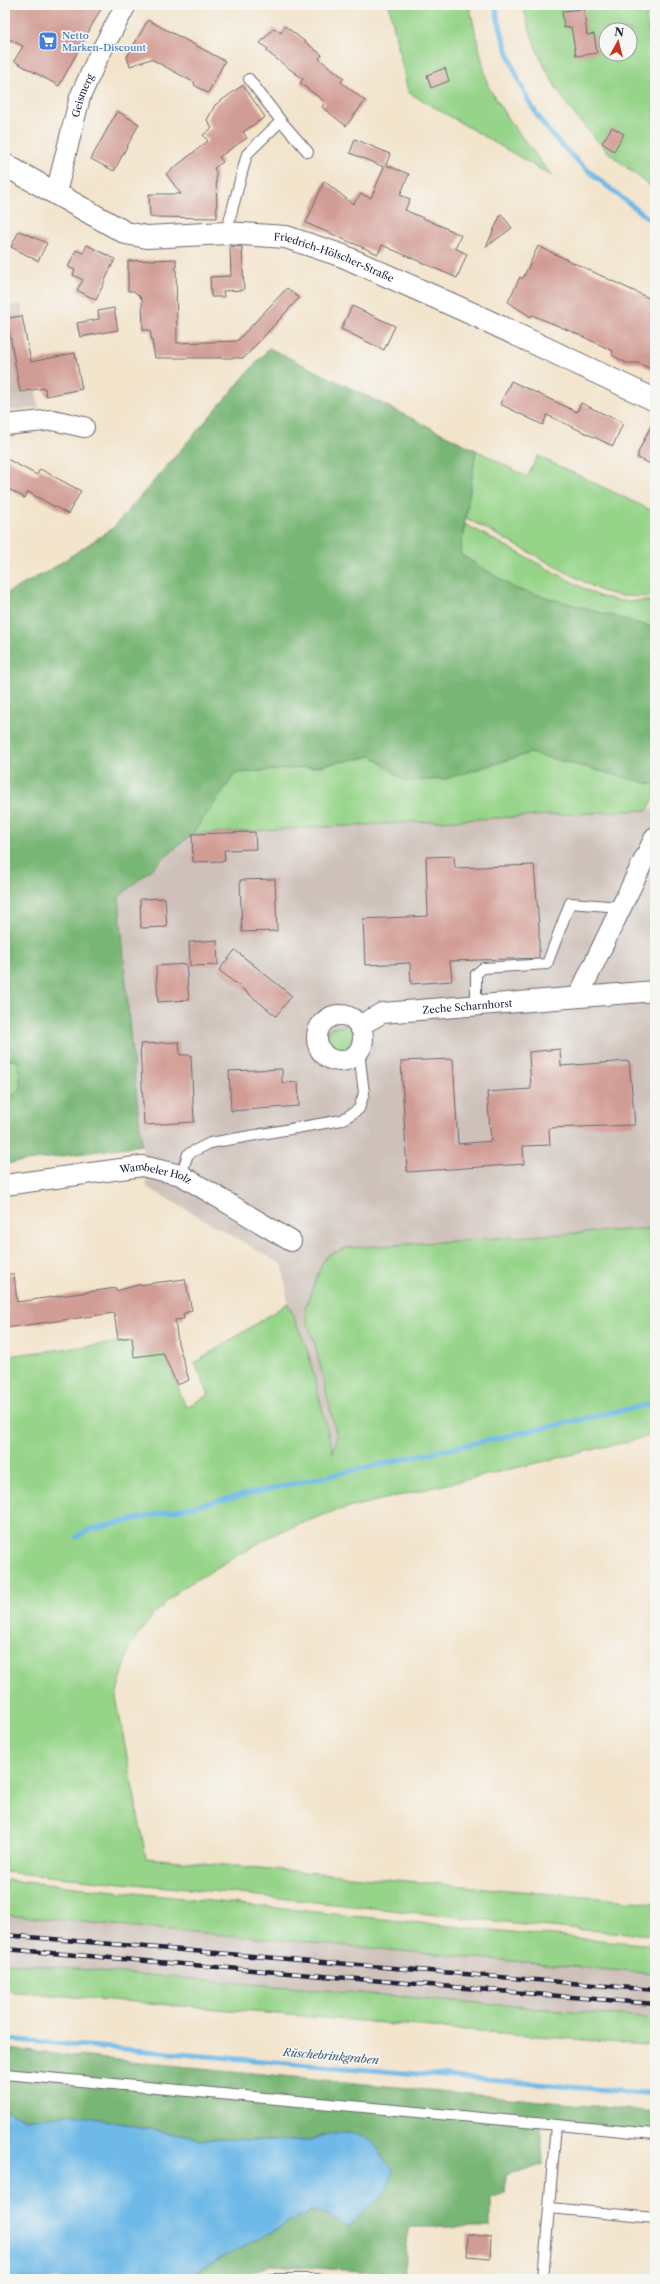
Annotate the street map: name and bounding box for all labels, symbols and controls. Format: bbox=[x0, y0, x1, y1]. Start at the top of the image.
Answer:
north arrow bbox=[598, 22, 638, 62]
text: N bbox=[614, 25, 625, 40]
place label: Netto Marken-Discount bbox=[62, 29, 147, 54]
supermarket icon: Netto Marken-Discount bbox=[37, 30, 59, 52]
street label: Geismerg bbox=[69, 71, 96, 119]
street label: Friedrich-Hölscher-Straße bbox=[273, 230, 397, 285]
street label: Zeche Scharnhorst bbox=[422, 996, 513, 1016]
street label: Wambeler Holz bbox=[118, 1159, 194, 1187]
water label: Rüschebrinkgraben bbox=[281, 2045, 380, 2067]

